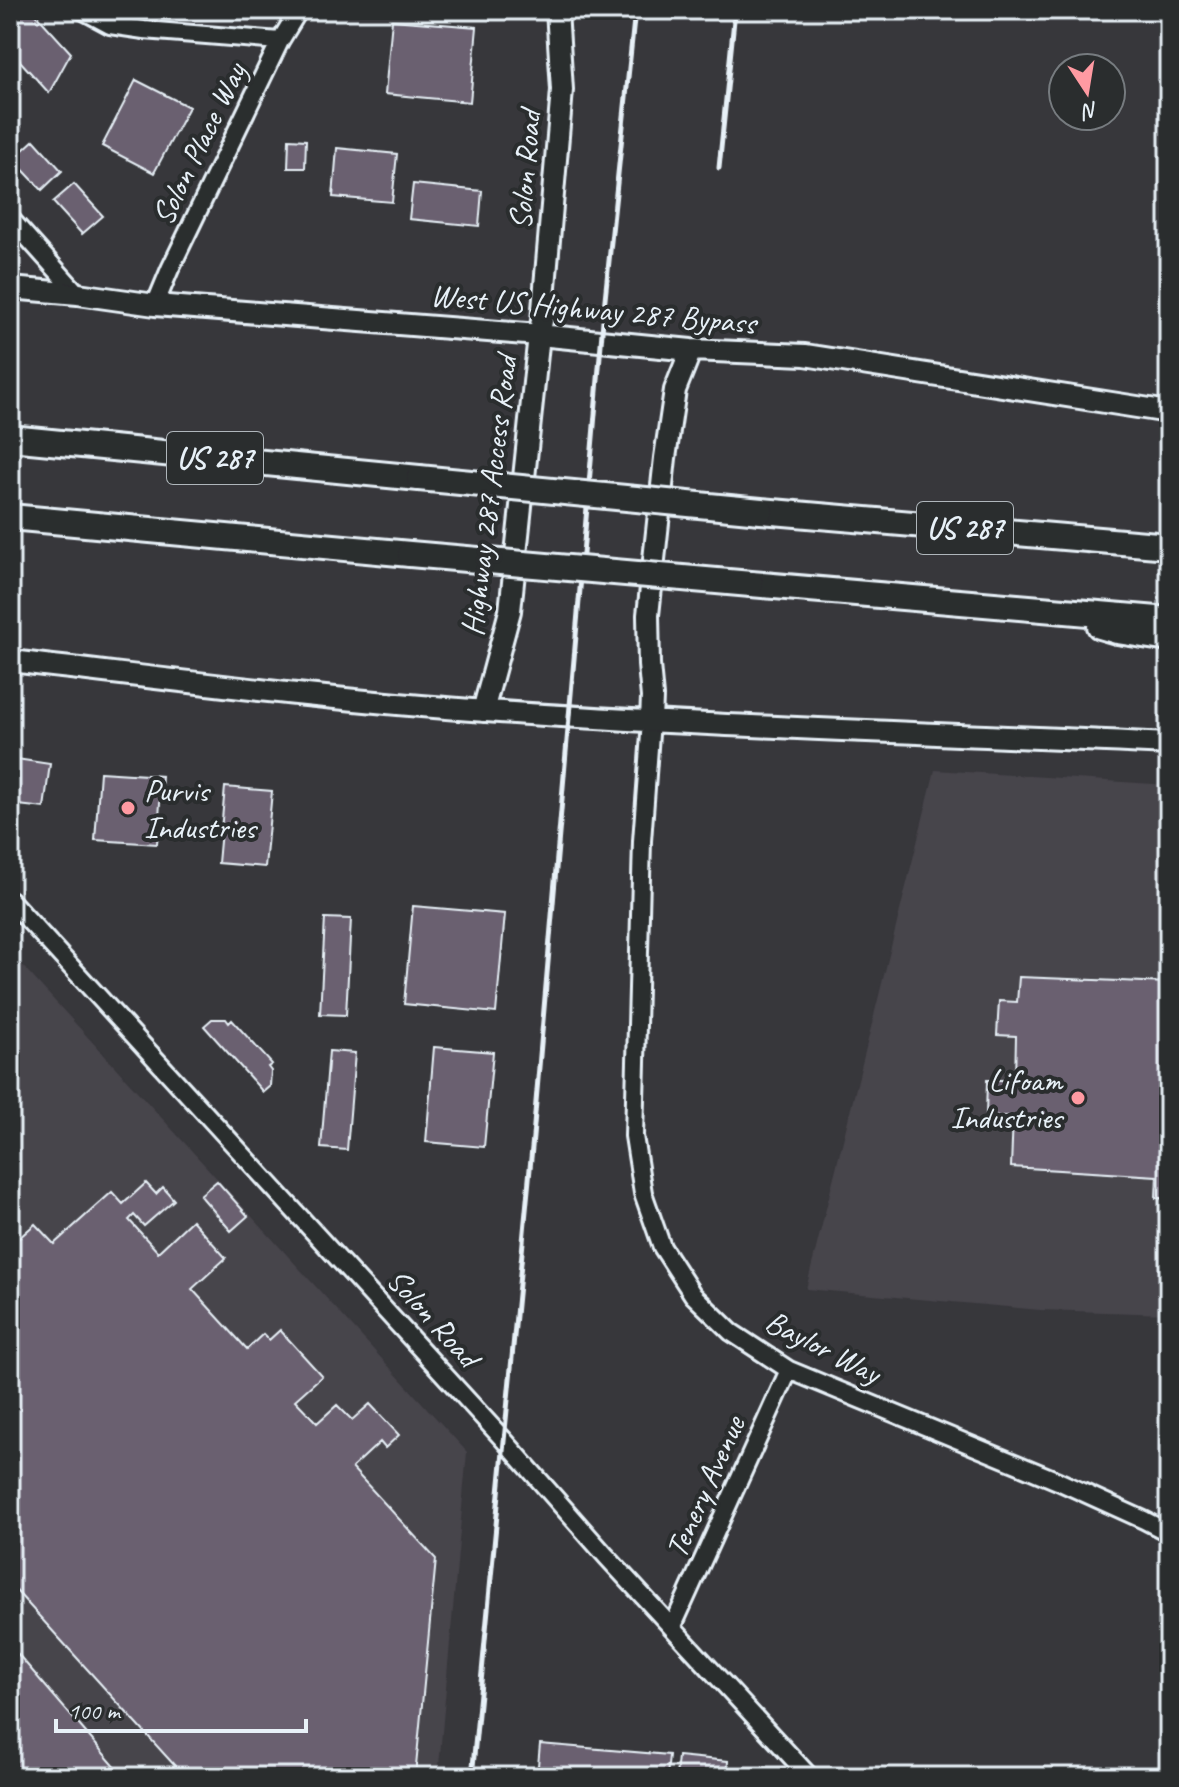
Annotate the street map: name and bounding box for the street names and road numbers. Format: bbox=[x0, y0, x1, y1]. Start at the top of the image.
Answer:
street label: Solon Place Way bbox=[142, 54, 257, 232]
street label: Solon Road bbox=[499, 104, 551, 231]
street label: West US Highway 287 Bypass bbox=[429, 274, 760, 344]
street label: Highway 287 Access Road bbox=[451, 348, 527, 638]
road number: US 287 bbox=[167, 432, 263, 484]
road number: US 287 bbox=[917, 502, 1013, 554]
street label: Solon Road bbox=[378, 1260, 491, 1379]
street label: Baylor Way bbox=[758, 1301, 890, 1395]
street label: Tenery Avenue bbox=[656, 1407, 755, 1564]

